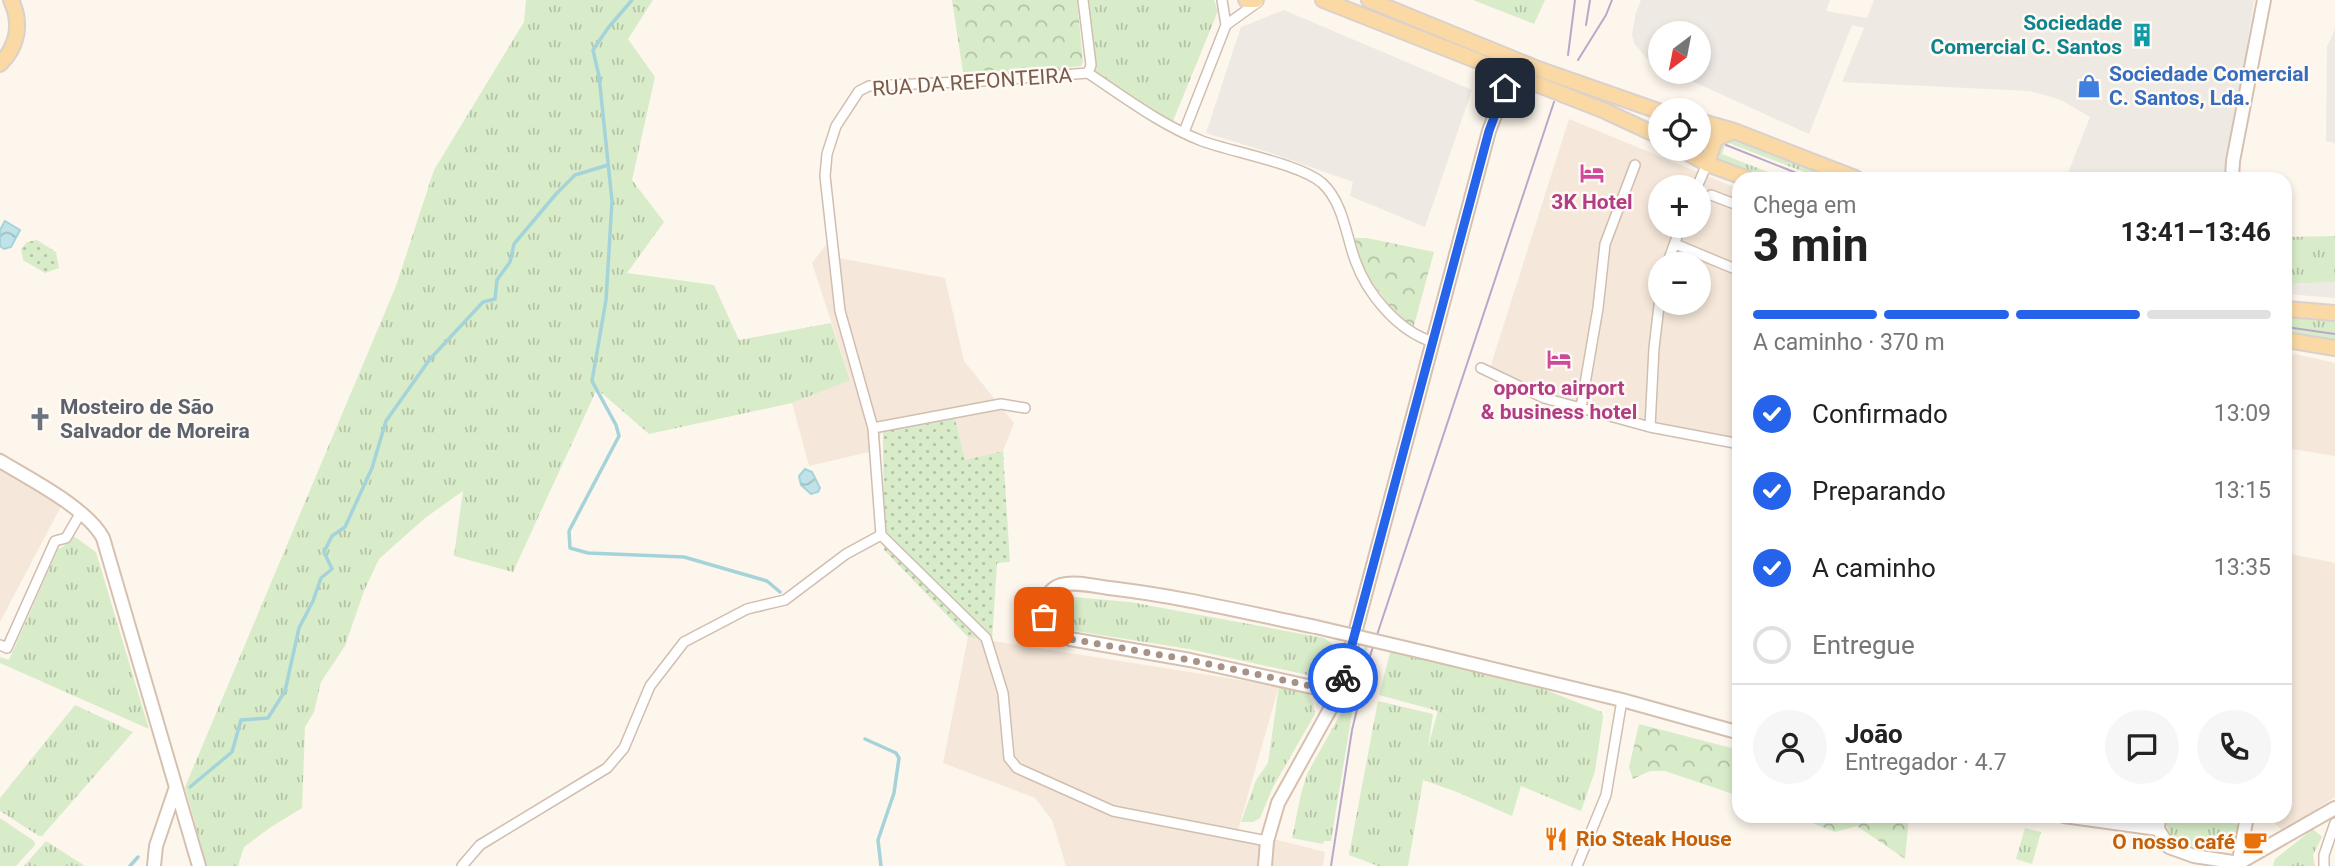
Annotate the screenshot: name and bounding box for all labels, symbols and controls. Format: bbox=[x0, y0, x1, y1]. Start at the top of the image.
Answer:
place label: Sociedade Comercial C. Santos bbox=[1930, 11, 2122, 59]
north arrow bbox=[1648, 21, 1712, 84]
map controls bbox=[1648, 21, 1711, 315]
building icon: Sociedade Comercial C. Santos bbox=[2128, 21, 2156, 49]
pin bbox=[1475, 58, 1535, 118]
place label: Sociedade Comercial C. Santos, Lda. bbox=[2109, 62, 2309, 110]
street label: RUA DA REFONTEIRA bbox=[871, 63, 1073, 101]
icon: home bbox=[1486, 69, 1524, 107]
shop icon: Sociedade Comercial C. Santos, Lda. bbox=[2075, 72, 2103, 100]
button: locate bbox=[1648, 98, 1711, 161]
hotel icon: 3K Hotel bbox=[1578, 159, 1606, 187]
button: + bbox=[1648, 175, 1711, 238]
place label: 3K Hotel bbox=[1551, 190, 1633, 214]
text: Chega em bbox=[1753, 192, 1856, 219]
text: 13:41–13:46 bbox=[2121, 217, 2271, 247]
text: 3 min bbox=[1753, 218, 1869, 272]
button: − bbox=[1648, 252, 1711, 315]
text: A caminho · 370 m bbox=[1753, 329, 1945, 356]
hotel icon: oporto airport & business hotel bbox=[1545, 345, 1573, 373]
place label: oporto airport & business hotel bbox=[1481, 376, 1637, 424]
place label: Mosteiro de São Salvador de Moreira bbox=[60, 395, 250, 443]
icon: check bbox=[1753, 395, 1791, 433]
text: Confirmado bbox=[1812, 399, 1948, 429]
text: 13:09 bbox=[2214, 400, 2271, 427]
church icon: Mosteiro de São Salvador de Moreira bbox=[26, 405, 54, 433]
icon: check bbox=[1753, 472, 1791, 510]
text: Preparando bbox=[1812, 476, 1946, 506]
text: 13:15 bbox=[2214, 477, 2271, 504]
icon: check bbox=[1753, 549, 1791, 587]
text: A caminho bbox=[1812, 553, 1936, 583]
text: 13:35 bbox=[2214, 554, 2271, 581]
pin bbox=[1014, 587, 1074, 647]
icon: bag bbox=[1025, 598, 1063, 636]
text: Entregue bbox=[1812, 630, 1915, 660]
courier bbox=[1308, 643, 1378, 713]
icon: bike bbox=[1324, 659, 1362, 697]
button: person bbox=[1753, 710, 1827, 784]
button: chat bbox=[2105, 710, 2179, 784]
button: phone bbox=[2197, 710, 2271, 784]
text: João bbox=[1845, 719, 1903, 749]
text: Entregador · 4.7 bbox=[1845, 749, 2007, 776]
restaurant icon: Rio Steak House bbox=[1542, 825, 1570, 853]
place label: Rio Steak House bbox=[1576, 827, 1732, 851]
cafe icon: O nosso café bbox=[2241, 828, 2269, 856]
place label: O nosso café bbox=[2112, 830, 2235, 854]

